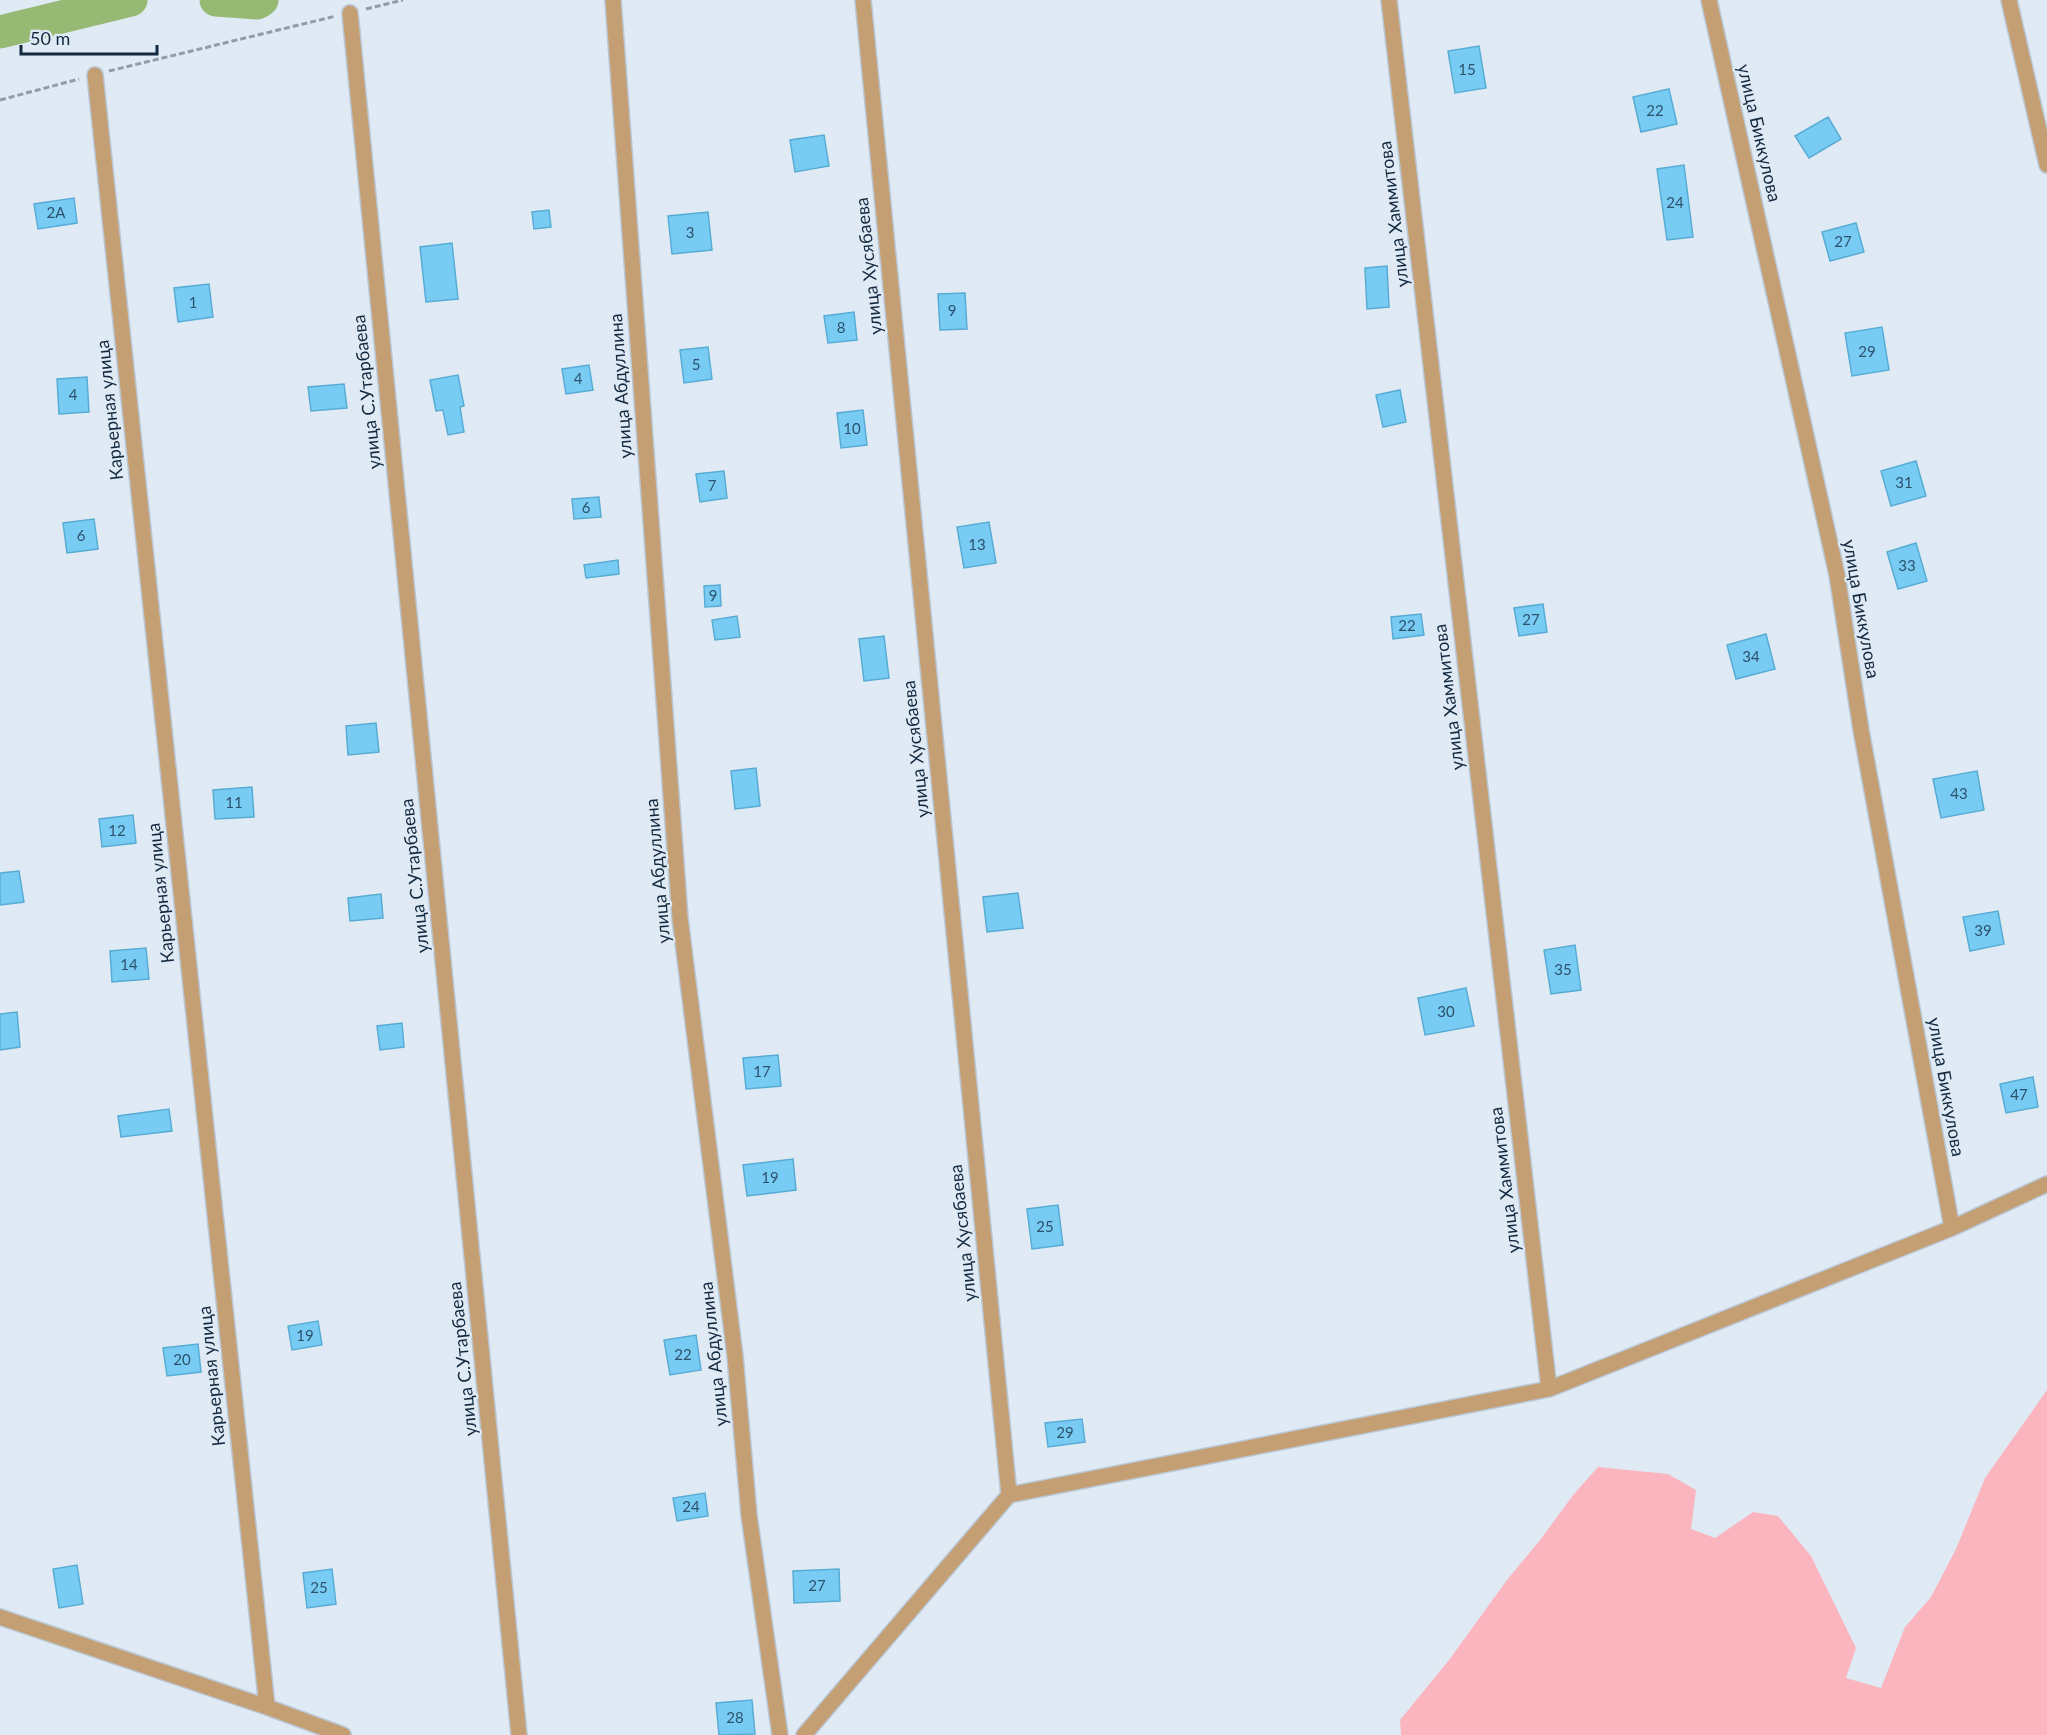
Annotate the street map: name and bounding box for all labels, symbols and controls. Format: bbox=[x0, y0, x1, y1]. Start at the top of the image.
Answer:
scale bar bbox=[21, 18, 158, 56]
text: 50 m bbox=[30, 27, 70, 49]
house number: 15 bbox=[1458, 60, 1476, 78]
street label: улица Биккулова bbox=[1733, 62, 1787, 204]
house number: 22 bbox=[1646, 101, 1664, 119]
street label: улица Хаммитова bbox=[1373, 140, 1413, 288]
house number: 24 bbox=[1666, 193, 1684, 211]
street label: улица Хусябаева bbox=[850, 196, 886, 336]
house number: 2А bbox=[47, 203, 66, 221]
house number: 3 bbox=[686, 223, 694, 241]
house number: 27 bbox=[1834, 232, 1852, 250]
house number: 1 bbox=[189, 293, 197, 311]
house number: 9 bbox=[948, 301, 956, 319]
street label: улица Абдуллина bbox=[604, 313, 636, 459]
street label: улица С.Утарбаева bbox=[347, 314, 385, 470]
house number: 8 bbox=[837, 318, 845, 336]
street label: Карьерная улица bbox=[91, 339, 127, 481]
house number: 29 bbox=[1858, 342, 1876, 360]
house number: 5 bbox=[692, 355, 700, 373]
house number: 4 bbox=[574, 369, 583, 387]
house number: 4 bbox=[69, 385, 78, 403]
house number: 10 bbox=[843, 419, 861, 437]
house number: 31 bbox=[1895, 473, 1913, 491]
house number: 7 bbox=[708, 476, 717, 494]
house number: 6 bbox=[582, 498, 591, 516]
house number: 6 bbox=[77, 526, 86, 544]
house number: 13 bbox=[968, 535, 986, 553]
street label: улица Биккулова bbox=[1839, 538, 1885, 680]
house number: 33 bbox=[1898, 556, 1916, 574]
house number: 9 bbox=[709, 586, 717, 604]
house number: 27 bbox=[1522, 610, 1540, 628]
house number: 22 bbox=[1398, 616, 1416, 634]
street label: улица Хаммитова bbox=[1428, 623, 1468, 771]
house number: 34 bbox=[1742, 647, 1760, 665]
street label: улица Хусябаева bbox=[897, 679, 933, 819]
house number: 43 bbox=[1950, 784, 1968, 802]
house number: 11 bbox=[225, 793, 243, 811]
street label: улица С.Утарбаева bbox=[395, 798, 433, 954]
street label: улица Абдуллина bbox=[640, 798, 674, 944]
house number: 12 bbox=[108, 821, 126, 839]
street label: Карьерная улица bbox=[142, 822, 178, 964]
house number: 39 bbox=[1974, 921, 1992, 939]
house number: 14 bbox=[120, 955, 138, 973]
house number: 35 bbox=[1554, 960, 1572, 978]
house number: 30 bbox=[1437, 1002, 1455, 1020]
street label: улица Биккулова bbox=[1924, 1016, 1970, 1158]
house number: 17 bbox=[753, 1062, 771, 1080]
house number: 47 bbox=[2010, 1085, 2028, 1103]
street label: улица Хаммитова bbox=[1484, 1106, 1524, 1254]
street label: улица Хусябаева bbox=[944, 1163, 980, 1303]
house number: 19 bbox=[761, 1168, 779, 1186]
house number: 25 bbox=[1036, 1217, 1054, 1235]
street label: улица С.Утарбаева bbox=[443, 1281, 481, 1437]
street label: улица Абдуллина bbox=[694, 1281, 732, 1428]
street label: Карьерная улица bbox=[193, 1305, 229, 1447]
house number: 19 bbox=[296, 1326, 314, 1344]
house number: 22 bbox=[674, 1345, 692, 1363]
house number: 20 bbox=[173, 1350, 191, 1368]
house number: 29 bbox=[1056, 1423, 1074, 1441]
house number: 24 bbox=[682, 1497, 700, 1515]
house number: 27 bbox=[808, 1576, 826, 1594]
house number: 25 bbox=[310, 1578, 328, 1596]
house number: 28 bbox=[726, 1708, 744, 1726]

